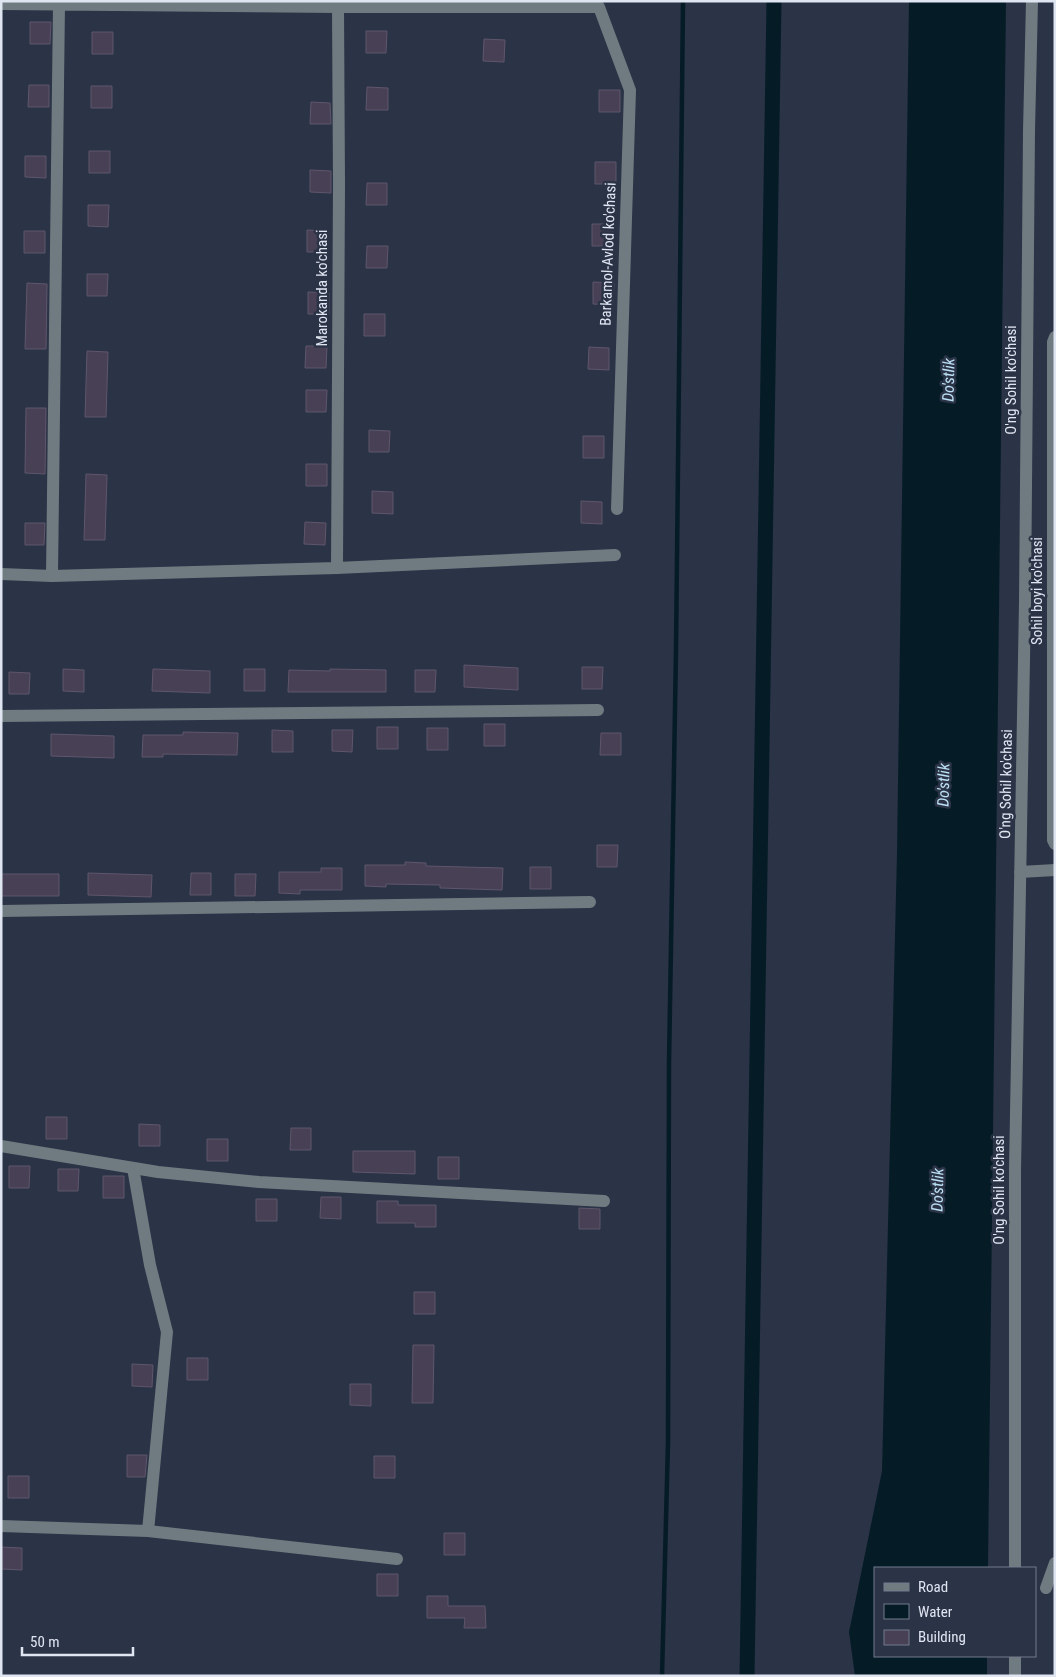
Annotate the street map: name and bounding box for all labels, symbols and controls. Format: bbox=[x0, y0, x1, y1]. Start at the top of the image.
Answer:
street label: Barkamol-Avlod ko'chasi bbox=[597, 182, 619, 326]
street label: Marokanda ko'chasi bbox=[313, 230, 331, 346]
street label: O'ng Sohil ko'chasi bbox=[1002, 325, 1020, 435]
water label: Do'stlik bbox=[939, 357, 958, 402]
street label: Sohil boyi ko'chasi bbox=[1028, 537, 1046, 645]
street label: O'ng Sohil ko'chasi bbox=[996, 729, 1016, 839]
water label: Do'stlik bbox=[934, 762, 953, 807]
street label: O'ng Sohil ko'chasi bbox=[990, 1135, 1008, 1245]
water label: Do'stlik bbox=[928, 1167, 947, 1212]
legend bbox=[874, 1567, 1036, 1657]
text: Road bbox=[918, 1578, 948, 1596]
text: Water bbox=[918, 1603, 953, 1621]
scale bar bbox=[22, 1624, 134, 1656]
text: Building bbox=[918, 1628, 966, 1646]
text: 50 m bbox=[30, 1633, 60, 1651]

